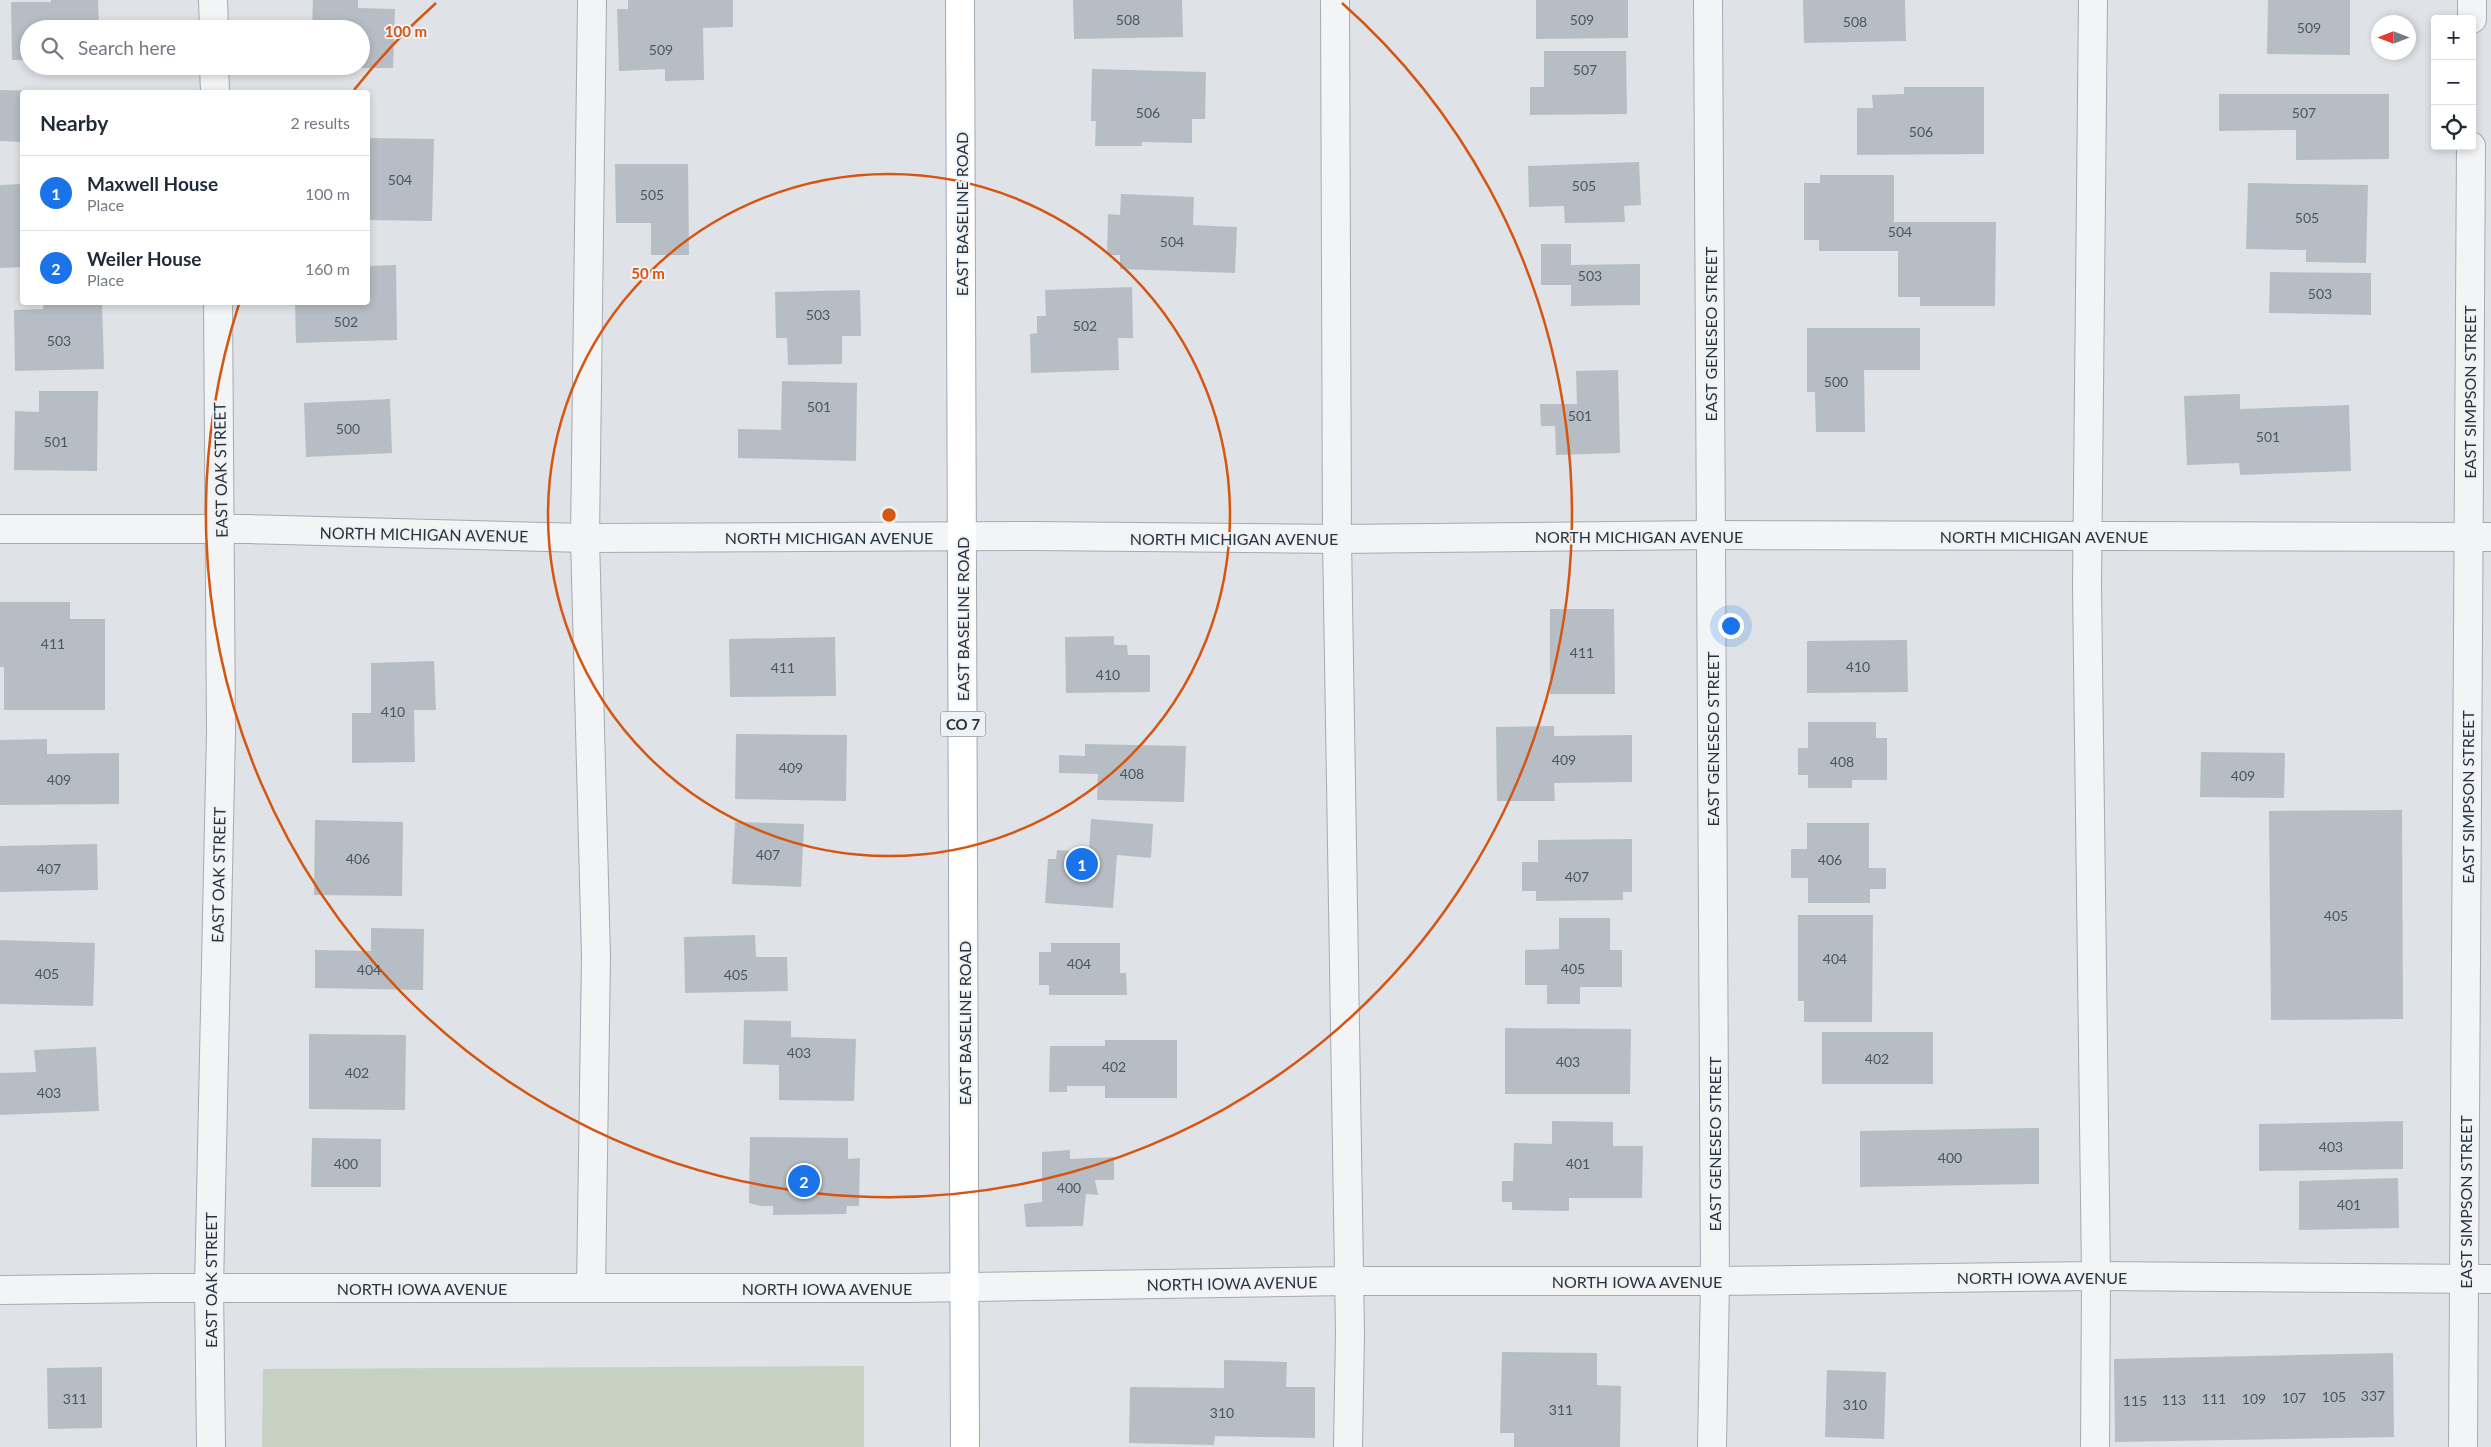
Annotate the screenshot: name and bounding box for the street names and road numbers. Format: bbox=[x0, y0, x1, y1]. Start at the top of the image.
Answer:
street label: EAST BASELINE ROAD bbox=[952, 132, 971, 296]
street label: EAST GENESEO STREET bbox=[1701, 246, 1720, 421]
street label: EAST SIMPSON STREET bbox=[2460, 305, 2479, 479]
street label: EAST OAK STREET bbox=[209, 401, 231, 538]
street label: NORTH MICHIGAN AVENUE bbox=[320, 523, 528, 545]
street label: NORTH MICHIGAN AVENUE bbox=[1535, 527, 1743, 546]
street label: NORTH MICHIGAN AVENUE bbox=[1940, 527, 2148, 546]
street label: NORTH MICHIGAN AVENUE bbox=[725, 528, 933, 547]
street label: NORTH MICHIGAN AVENUE bbox=[1130, 529, 1338, 548]
street label: EAST BASELINE ROAD bbox=[953, 537, 972, 701]
street label: EAST GENESEO STREET bbox=[1703, 651, 1722, 826]
street label: EAST SIMPSON STREET bbox=[2458, 710, 2477, 884]
road number: CO 7 bbox=[940, 712, 986, 736]
street label: EAST OAK STREET bbox=[207, 806, 229, 943]
street label: EAST BASELINE ROAD bbox=[955, 941, 974, 1105]
street label: EAST GENESEO STREET bbox=[1705, 1056, 1724, 1231]
street label: EAST SIMPSON STREET bbox=[2456, 1115, 2475, 1289]
street label: EAST OAK STREET bbox=[201, 1211, 220, 1348]
street label: NORTH IOWA AVENUE bbox=[1957, 1268, 2127, 1287]
street label: NORTH IOWA AVENUE bbox=[1147, 1272, 1317, 1294]
street label: NORTH IOWA AVENUE bbox=[1552, 1272, 1722, 1291]
street label: NORTH IOWA AVENUE bbox=[337, 1279, 507, 1298]
street label: NORTH IOWA AVENUE bbox=[742, 1279, 912, 1298]

